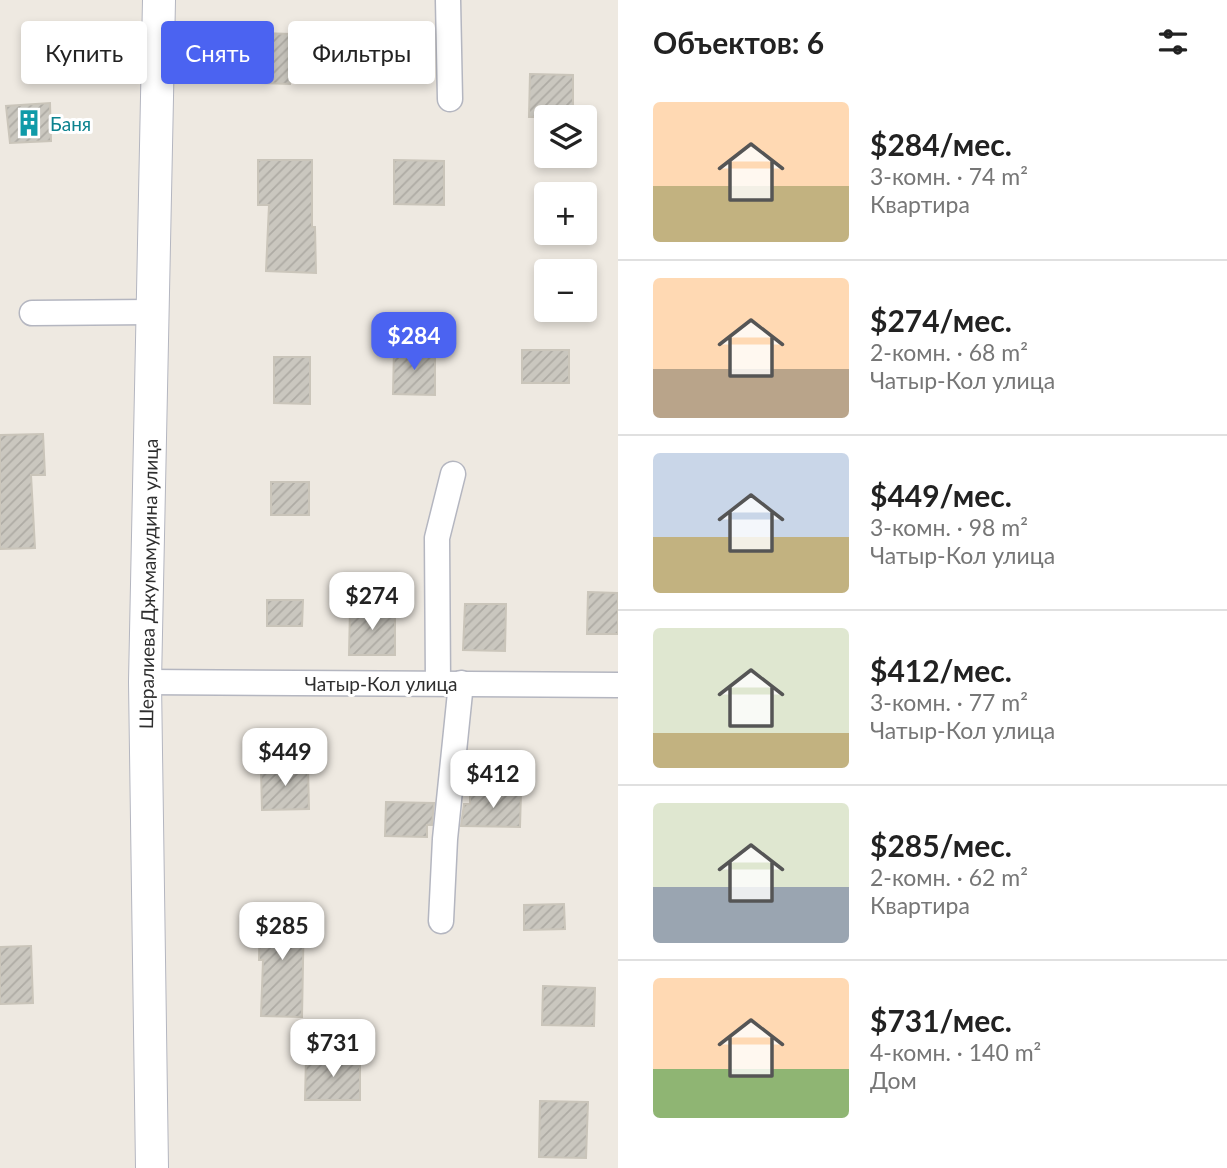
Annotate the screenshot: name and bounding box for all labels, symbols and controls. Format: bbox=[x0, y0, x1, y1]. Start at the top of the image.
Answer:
chip: Купить bbox=[21, 21, 147, 84]
chip: Снять bbox=[161, 21, 274, 84]
chip: Фильтры bbox=[288, 21, 435, 84]
icon: filters bbox=[1154, 23, 1192, 61]
text: Объектов: 6 bbox=[653, 24, 824, 60]
map controls bbox=[534, 105, 597, 322]
button: layers bbox=[534, 105, 597, 168]
building icon: Баня bbox=[14, 108, 44, 138]
place label: Баня bbox=[50, 112, 91, 135]
text: $284/мес. bbox=[870, 126, 1012, 162]
icon: home bbox=[709, 130, 793, 214]
text: 3-комн. · 74 m² bbox=[870, 162, 1028, 190]
button: + bbox=[534, 182, 597, 245]
text: Квартира bbox=[870, 190, 970, 218]
button: − bbox=[534, 259, 597, 322]
text: $274/мес. bbox=[870, 302, 1012, 338]
icon: home bbox=[709, 306, 793, 390]
pin: $284 bbox=[373, 312, 455, 372]
text: $284 bbox=[387, 321, 441, 349]
text: 2-комн. · 68 m² bbox=[870, 338, 1028, 366]
text: Чатыр-Кол улица bbox=[870, 366, 1055, 394]
street label: Шералиева Джумамудина улица bbox=[134, 439, 162, 729]
text: $449/мес. bbox=[870, 477, 1012, 513]
icon: home bbox=[709, 481, 793, 565]
text: 3-комн. · 98 m² bbox=[870, 513, 1028, 541]
text: Чатыр-Кол улица bbox=[870, 541, 1055, 569]
pin: $274 bbox=[331, 572, 413, 632]
text: $274 bbox=[345, 581, 399, 609]
text: $412/мес. bbox=[870, 652, 1012, 688]
icon: home bbox=[709, 656, 793, 740]
street label: Чатыр-Кол улица bbox=[305, 672, 457, 695]
text: 3-комн. · 77 m² bbox=[870, 688, 1028, 716]
text: Чатыр-Кол улица bbox=[870, 716, 1055, 744]
pin: $449 bbox=[244, 728, 326, 788]
text: $449 bbox=[258, 737, 312, 765]
pin: $412 bbox=[452, 750, 534, 810]
text: $412 bbox=[466, 759, 520, 787]
text: $285/мес. bbox=[870, 827, 1012, 863]
icon: home bbox=[709, 831, 793, 915]
text: 2-комн. · 62 m² bbox=[870, 863, 1028, 891]
text: Квартира bbox=[870, 891, 970, 919]
pin: $285 bbox=[241, 902, 323, 962]
text: $285 bbox=[255, 911, 309, 939]
text: $731/мес. bbox=[870, 1002, 1012, 1038]
icon: home bbox=[709, 1006, 793, 1090]
pin: $731 bbox=[292, 1020, 374, 1079]
text: $731 bbox=[306, 1028, 360, 1056]
text: 4-комн. · 140 m² bbox=[870, 1038, 1041, 1066]
text: Дом bbox=[870, 1066, 917, 1094]

